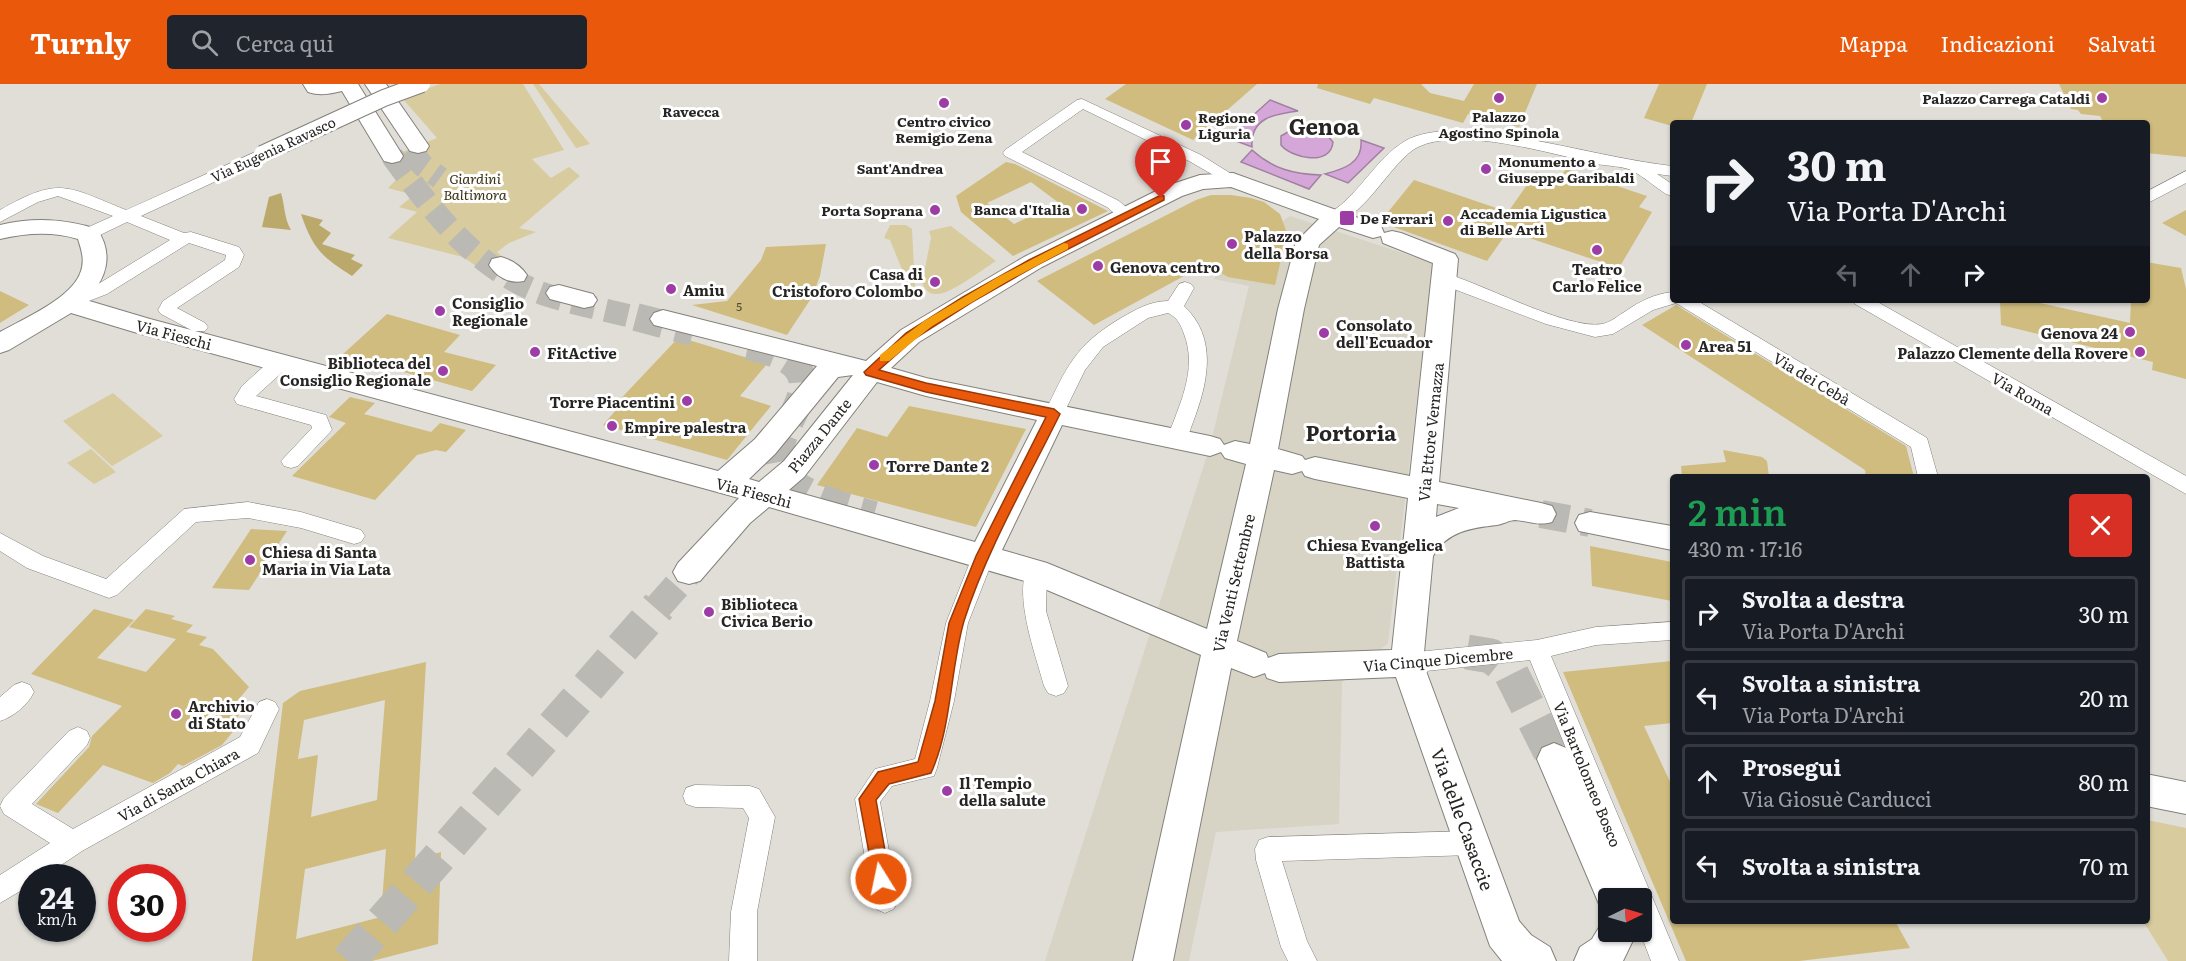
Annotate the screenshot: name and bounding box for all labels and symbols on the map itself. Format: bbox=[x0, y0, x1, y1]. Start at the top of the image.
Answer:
place label: Palazzo Carrega Cataldi bbox=[1922, 88, 2090, 108]
marker: Palazzo Agostino Spinola bbox=[1492, 91, 1506, 105]
marker: Palazzo Carrega Cataldi bbox=[2095, 91, 2109, 105]
marker: Centro civico Remigio Zena bbox=[937, 96, 951, 110]
district label: Ravecca bbox=[662, 101, 721, 121]
place label: Palazzo Agostino Spinola bbox=[1439, 106, 1560, 142]
place label: Regione Liguria bbox=[1198, 107, 1256, 143]
district label: Genoa bbox=[1289, 109, 1360, 142]
street label: Via Eugenia Ravasco bbox=[207, 111, 339, 187]
place label: Centro civico Remigio Zena bbox=[895, 111, 994, 147]
marker: Regione Liguria bbox=[1179, 118, 1193, 132]
pin bbox=[1135, 136, 1186, 198]
place label: Monumento a Giuseppe Garibaldi bbox=[1498, 151, 1635, 187]
district label: Sant'Andrea bbox=[857, 158, 944, 178]
marker: Monumento a Giuseppe Garibaldi bbox=[1479, 162, 1493, 176]
park label: Giardini Baltimora bbox=[443, 168, 507, 204]
place label: Banca d'Italia bbox=[974, 199, 1071, 219]
place label: Porta Soprana bbox=[821, 200, 924, 220]
marker: Banca d'Italia bbox=[1075, 202, 1089, 216]
marker: Porta Soprana bbox=[928, 203, 942, 217]
place label: Accademia Ligustica di Belle Arti bbox=[1460, 203, 1607, 239]
place label: De Ferrari bbox=[1360, 208, 1433, 228]
marker: De Ferrari bbox=[1338, 209, 1356, 227]
marker: Accademia Ligustica di Belle Arti bbox=[1441, 214, 1455, 228]
place label: Palazzo della Borsa bbox=[1244, 224, 1329, 264]
marker: Palazzo della Borsa bbox=[1225, 237, 1239, 251]
marker: Teatro Carlo Felice bbox=[1590, 243, 1604, 257]
place label: Genova centro bbox=[1110, 255, 1220, 278]
place label: Teatro Carlo Felice bbox=[1552, 257, 1642, 297]
marker: Genova centro bbox=[1091, 259, 1105, 273]
place label: Casa di Cristoforo Colombo bbox=[772, 262, 924, 302]
marker: Casa di Cristoforo Colombo bbox=[928, 275, 942, 289]
place label: Amiu bbox=[683, 278, 725, 301]
marker: Amiu bbox=[664, 282, 678, 296]
place label: Consiglio Regionale bbox=[452, 291, 529, 331]
house number: 5 bbox=[736, 297, 742, 315]
marker: Consiglio Regionale bbox=[433, 304, 447, 318]
street label: Via Fieschi bbox=[133, 313, 215, 355]
place label: Consolato dell'Ecuador bbox=[1336, 313, 1433, 353]
place label: Genova 24 bbox=[2041, 321, 2118, 344]
marker: Genova 24 bbox=[2123, 325, 2137, 339]
marker: Consolato dell'Ecuador bbox=[1317, 326, 1331, 340]
place label: Area 51 bbox=[1698, 334, 1752, 357]
marker: Area 51 bbox=[1679, 338, 1693, 352]
place label: FitActive bbox=[547, 341, 617, 364]
place label: Palazzo Clemente della Rovere bbox=[1897, 341, 2129, 364]
marker: FitActive bbox=[528, 345, 542, 359]
marker: Palazzo Clemente della Rovere bbox=[2133, 345, 2147, 359]
street label: Via dei Cebà bbox=[1769, 346, 1856, 411]
place label: Biblioteca del Consiglio Regionale bbox=[280, 351, 432, 391]
street label: Via Ettore Vernazza bbox=[1411, 360, 1449, 503]
marker: Biblioteca del Consiglio Regionale bbox=[436, 364, 450, 378]
street label: Via Roma bbox=[1988, 366, 2059, 421]
place label: Torre Piacentini bbox=[550, 390, 676, 413]
street label: Piazza Dante bbox=[782, 392, 857, 477]
marker: Torre Piacentini bbox=[680, 394, 694, 408]
place label: Empire palestra bbox=[624, 415, 747, 438]
district label: Portoria bbox=[1306, 416, 1397, 447]
marker: Empire palestra bbox=[605, 419, 619, 433]
place label: Torre Dante 2 bbox=[886, 454, 989, 477]
marker: Torre Dante 2 bbox=[867, 458, 881, 472]
street label: Via Fieschi bbox=[713, 471, 795, 513]
street label: Via Venti Settembre bbox=[1206, 511, 1260, 655]
marker: Chiesa Evangelica Battista bbox=[1368, 519, 1382, 533]
place label: Chiesa Evangelica Battista bbox=[1307, 533, 1443, 573]
place label: Chiesa di Santa Maria in Via Lata bbox=[262, 540, 391, 580]
marker: Chiesa di Santa Maria in Via Lata bbox=[243, 553, 257, 567]
place label: Biblioteca Civica Berio bbox=[721, 592, 813, 632]
marker: Biblioteca Civica Berio bbox=[702, 605, 716, 619]
street label: Via Cinque Dicembre bbox=[1362, 641, 1514, 677]
place label: Archivio di Stato bbox=[188, 694, 255, 734]
street label: Via Bartolomeo Bosco bbox=[1548, 698, 1628, 851]
marker: Archivio di Stato bbox=[169, 707, 183, 721]
street label: Via di Santa Chiara bbox=[113, 741, 244, 827]
street label: Via delle Casaccie bbox=[1425, 744, 1501, 894]
place label: Il Tempio della salute bbox=[959, 771, 1046, 811]
marker: Il Tempio della salute bbox=[940, 784, 954, 798]
position arrow bbox=[849, 847, 913, 911]
speed limit sign: 30 bbox=[108, 864, 186, 942]
north arrow bbox=[1598, 888, 1652, 942]

